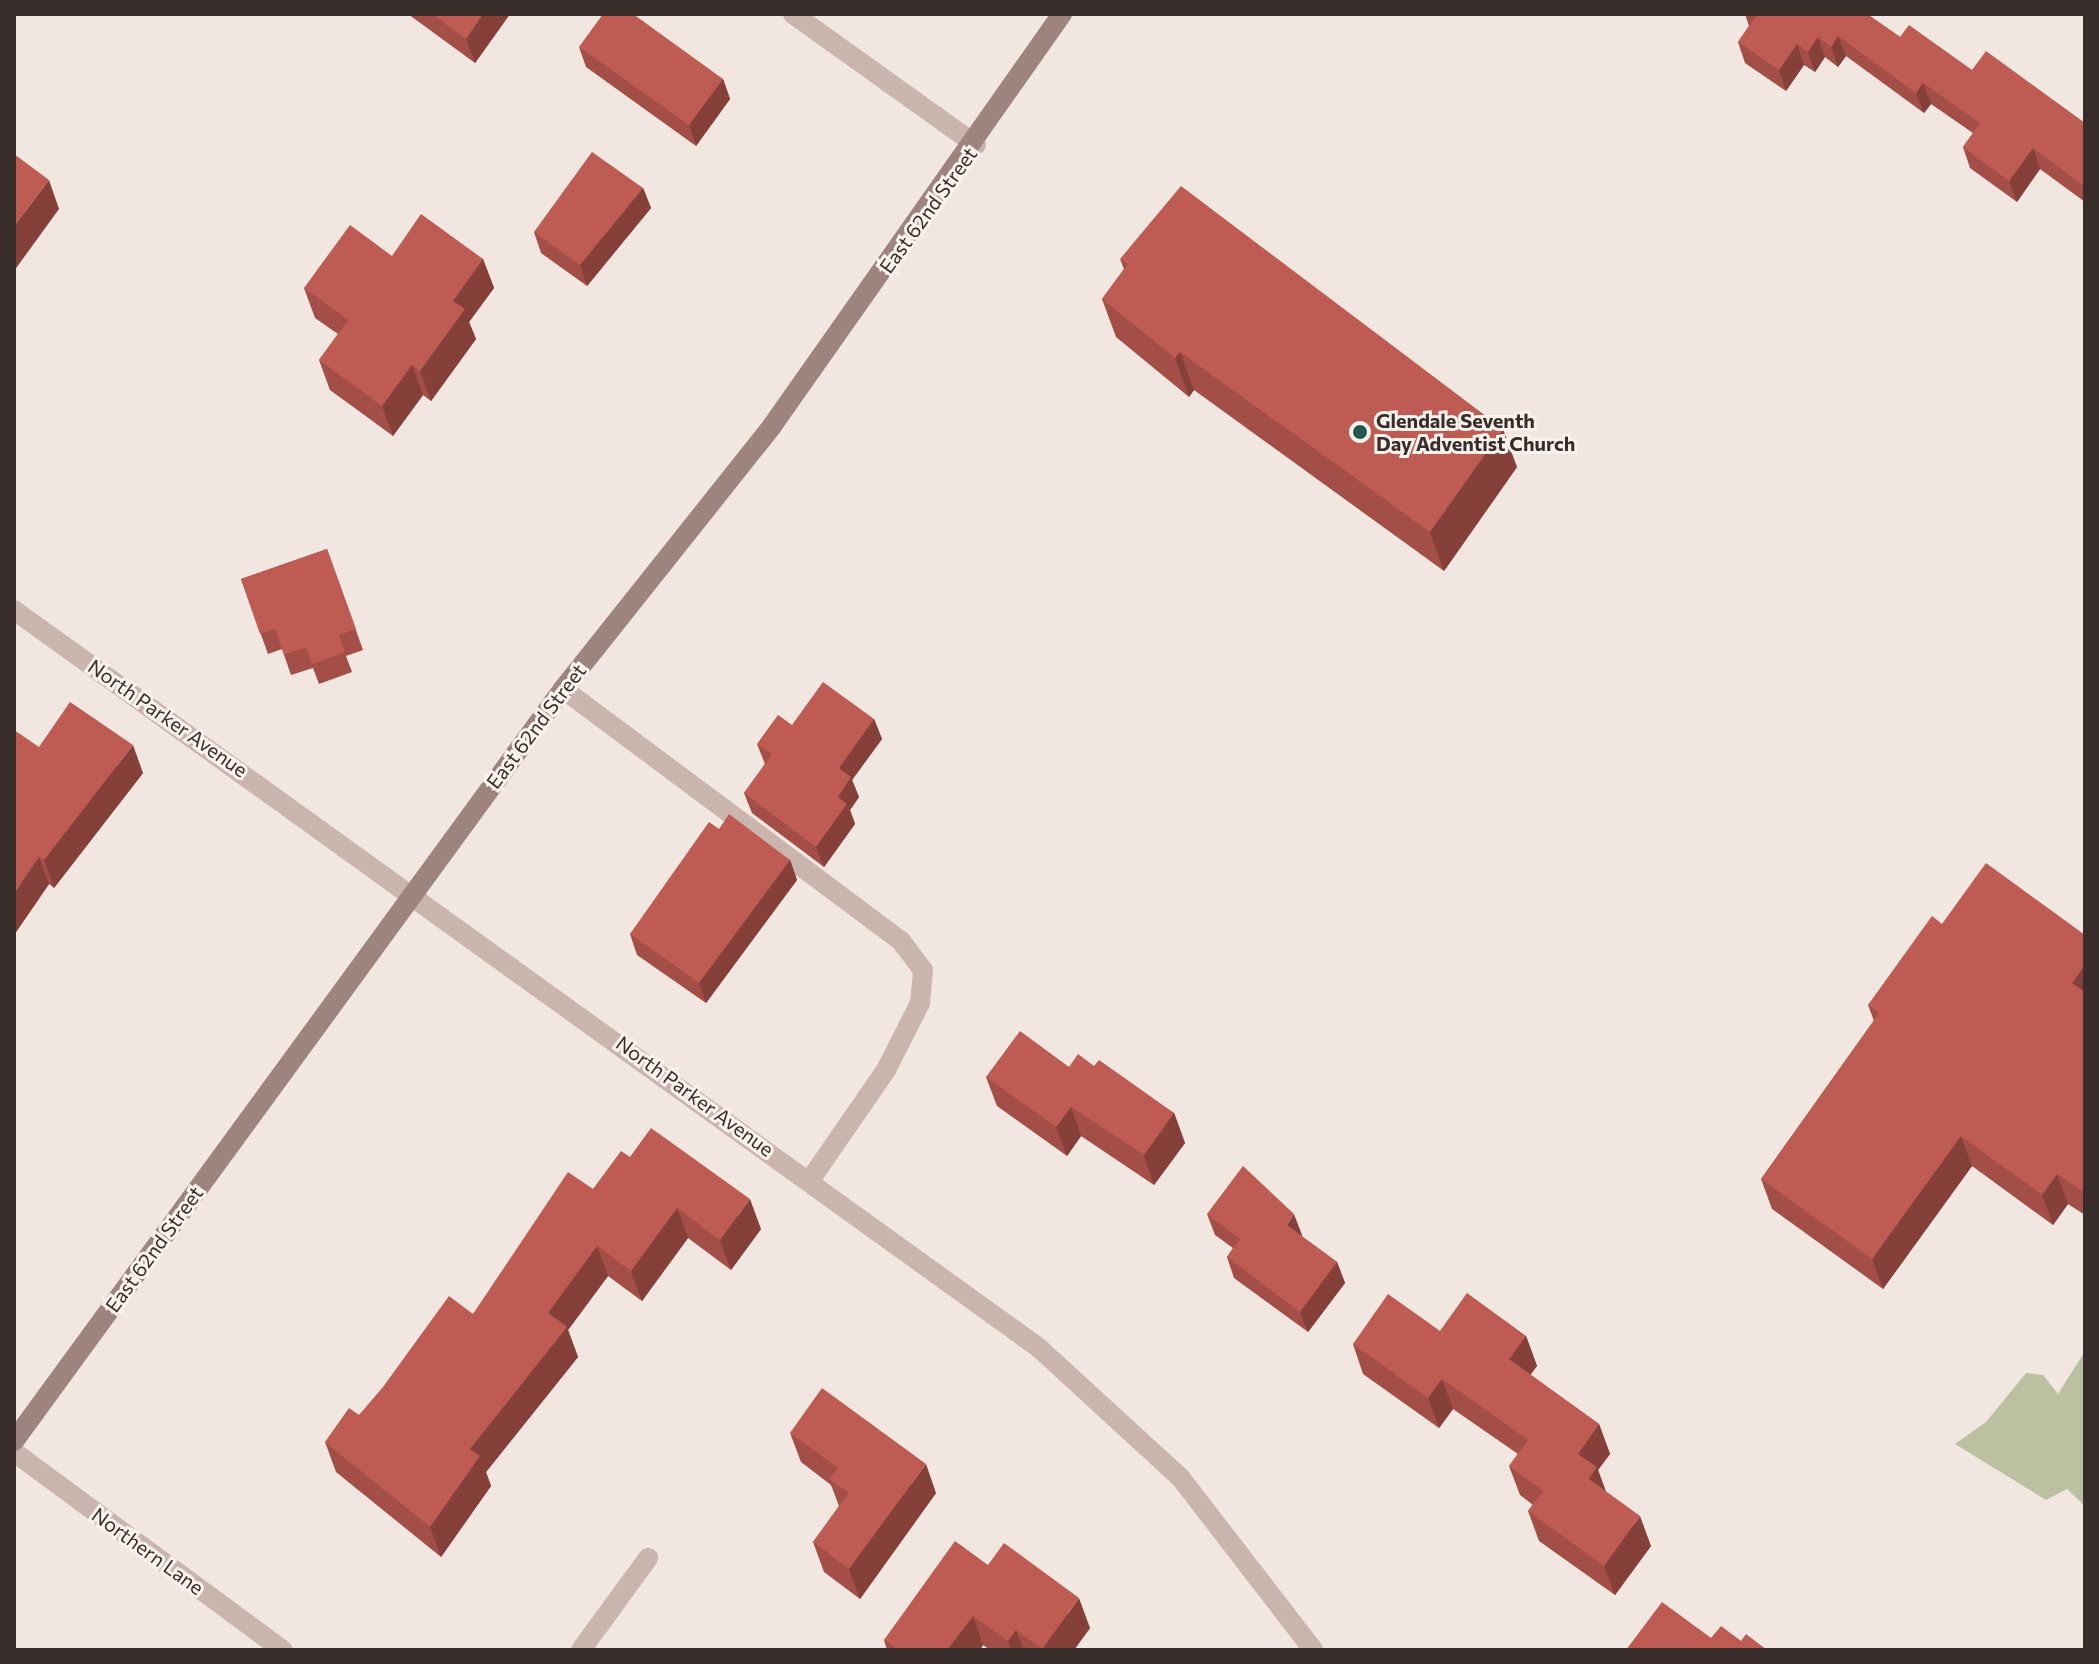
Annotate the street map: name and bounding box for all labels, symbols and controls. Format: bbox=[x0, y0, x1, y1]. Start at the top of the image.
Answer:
street label: East 62nd Street bbox=[874, 142, 982, 278]
place label: Glendale Seventh Day Adventist Church bbox=[1376, 408, 1575, 455]
marker: Glendale Seventh Day Adventist Church bbox=[1351, 423, 1369, 441]
street label: North Parker Avenue bbox=[84, 654, 252, 782]
street label: East 62nd Street bbox=[481, 659, 591, 793]
street label: North Parker Avenue bbox=[612, 1031, 778, 1161]
street label: East 62nd Street bbox=[100, 1181, 208, 1317]
street label: Northern Lane bbox=[87, 1502, 209, 1600]

